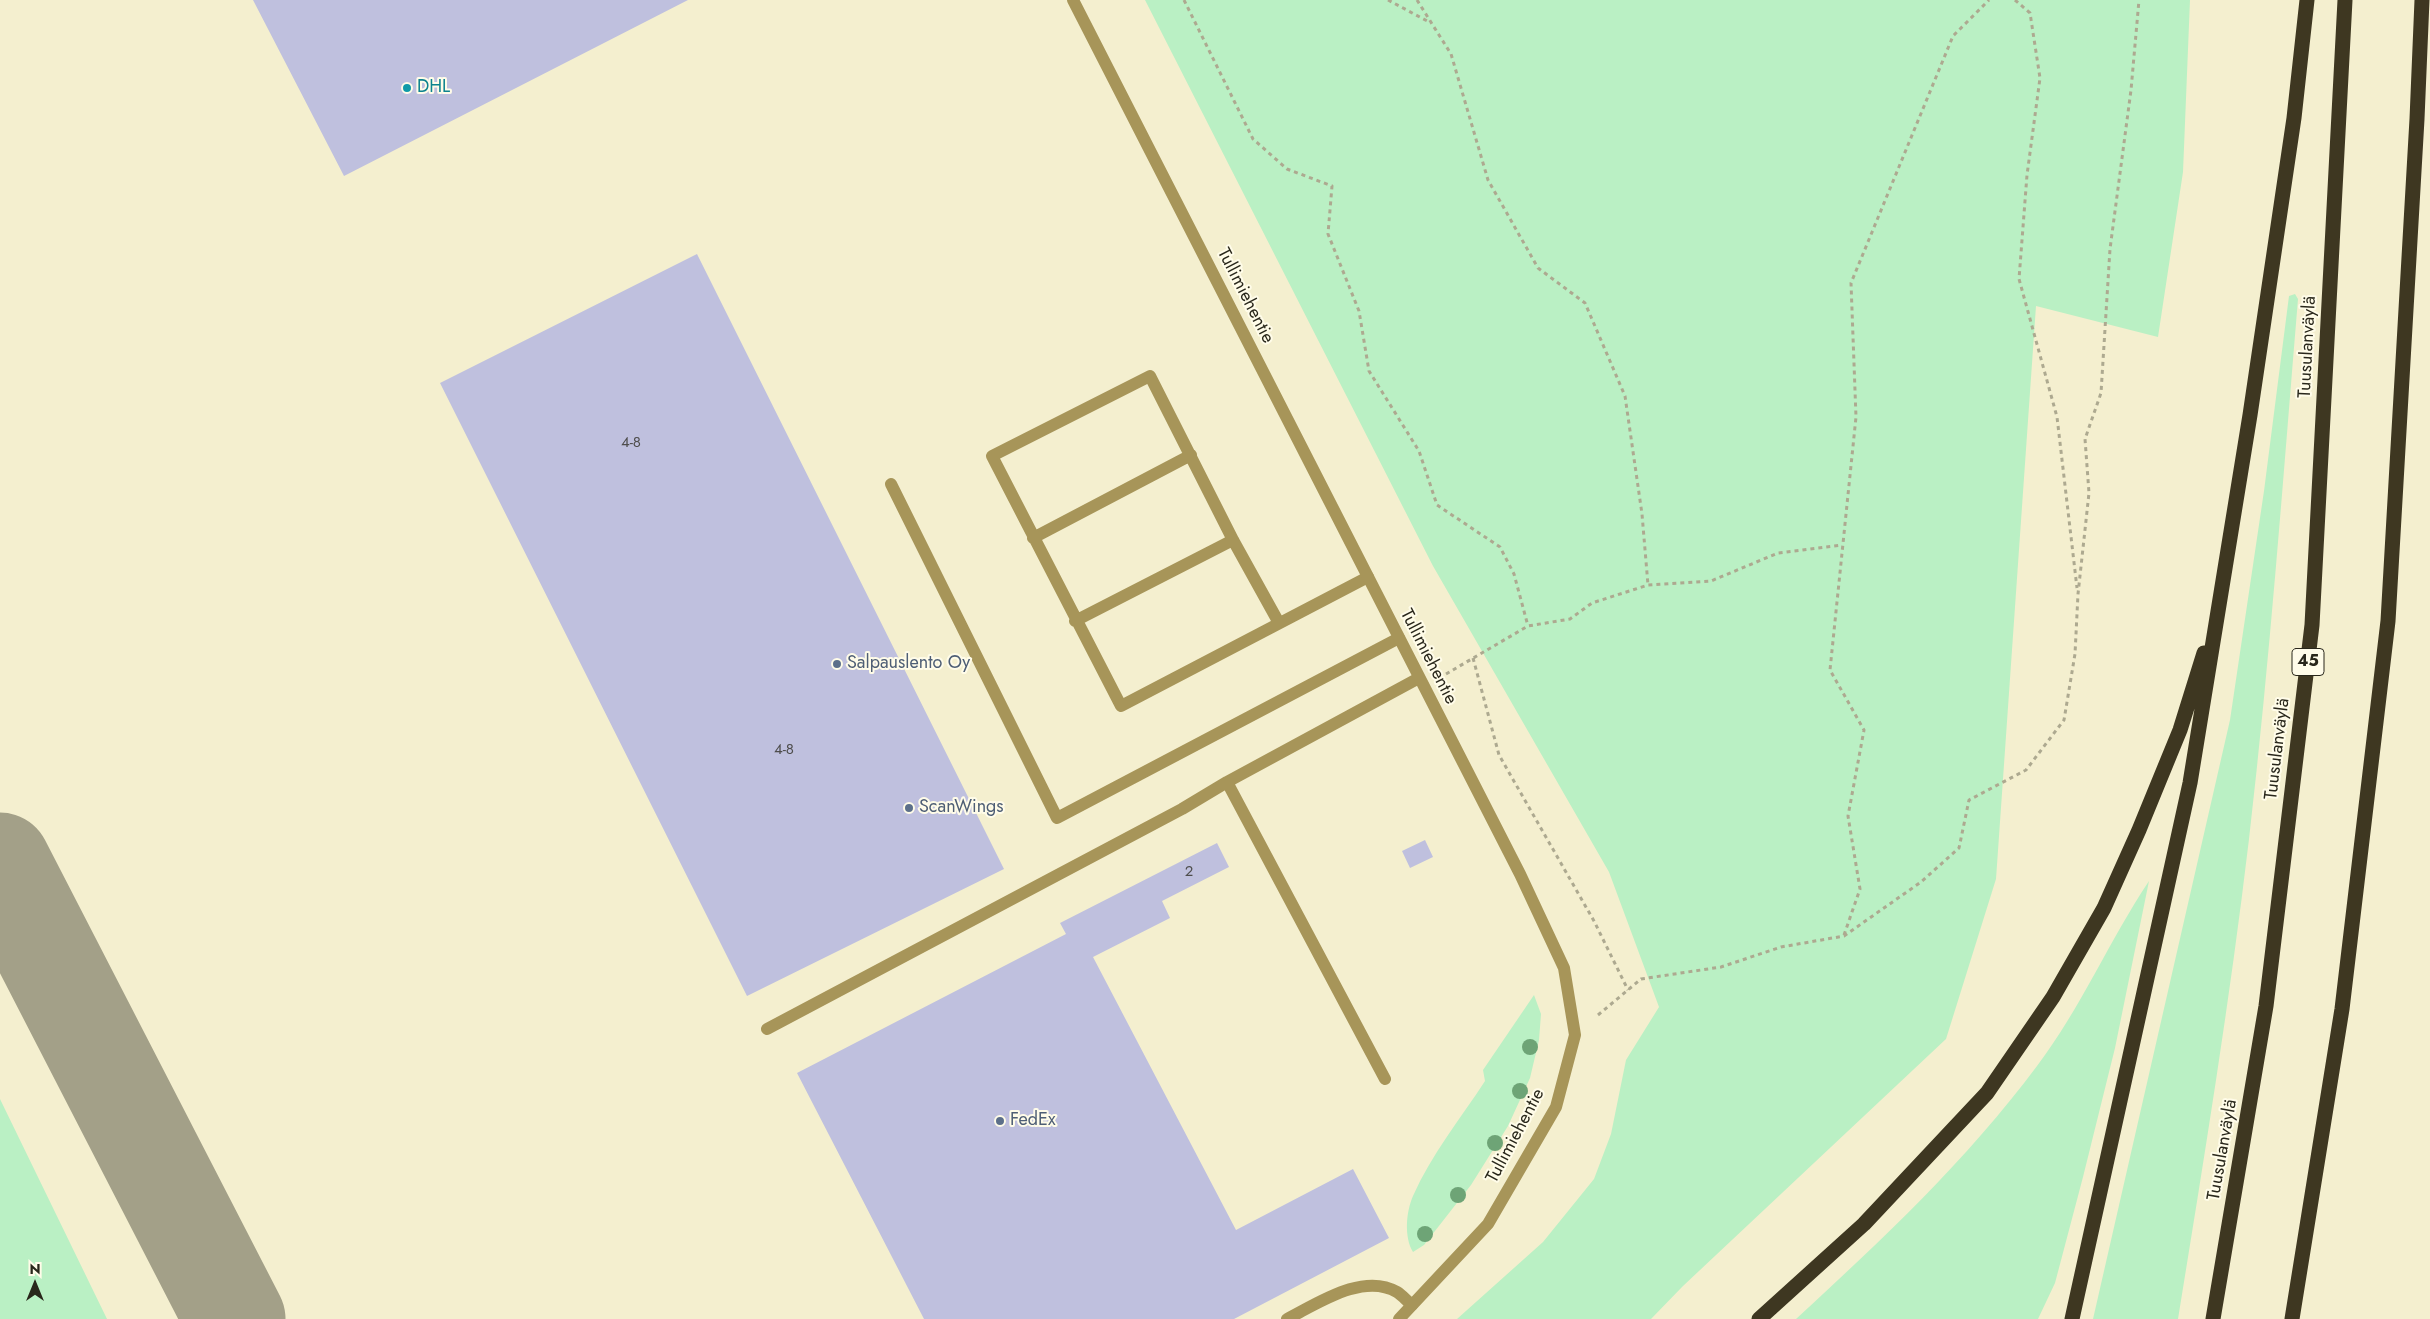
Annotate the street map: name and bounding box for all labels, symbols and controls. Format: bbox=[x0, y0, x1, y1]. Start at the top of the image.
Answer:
place label: DHL bbox=[417, 77, 450, 99]
marker: DHL bbox=[401, 82, 413, 94]
street label: Tullimiehentie bbox=[1212, 245, 1278, 347]
street label: Tuusulanväylä bbox=[2295, 295, 2321, 399]
house number: 4-8 bbox=[621, 434, 641, 452]
street label: Tullimiehentie bbox=[1395, 606, 1461, 708]
road number: 45 bbox=[2292, 649, 2324, 676]
place label: Salpauslento Oy bbox=[847, 653, 970, 675]
marker: Salpauslento Oy bbox=[831, 658, 843, 670]
street label: Tuusulanväylä bbox=[2261, 697, 2295, 801]
house number: 4-8 bbox=[774, 741, 794, 759]
place label: ScanWings bbox=[919, 797, 1004, 819]
marker: ScanWings bbox=[903, 802, 915, 814]
house number: 2 bbox=[1185, 863, 1193, 881]
street label: Tullimiehentie bbox=[1482, 1085, 1550, 1187]
street label: Tuusulanväylä bbox=[2204, 1098, 2242, 1202]
place label: FedEx bbox=[1010, 1110, 1055, 1132]
marker: FedEx bbox=[994, 1115, 1006, 1127]
north arrow bbox=[10, 1259, 60, 1309]
text: N bbox=[29, 1259, 41, 1279]

